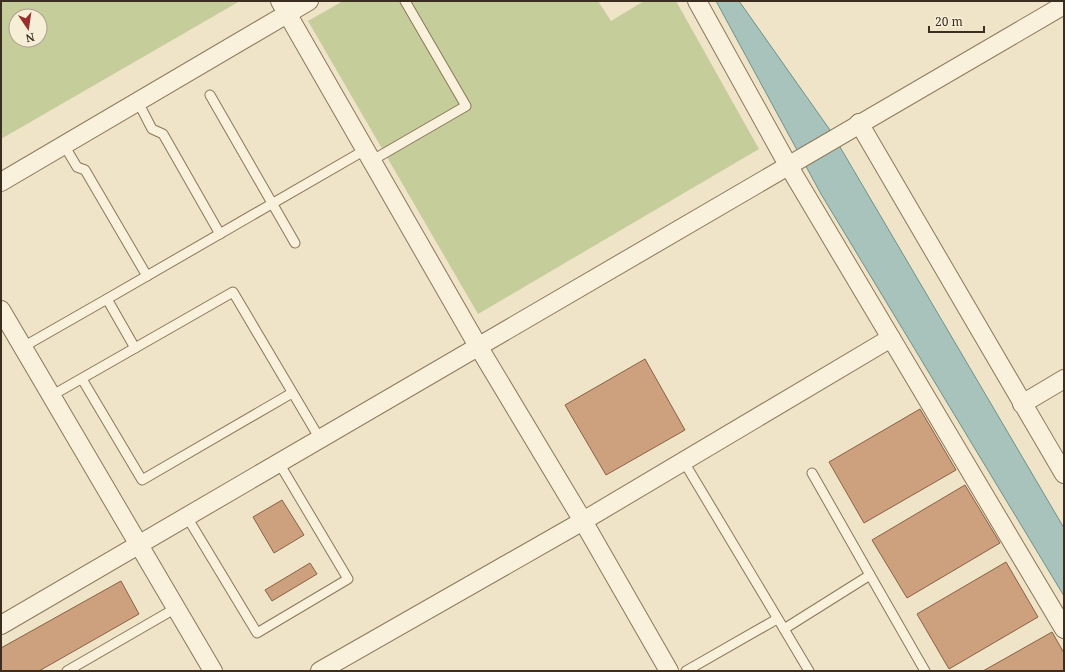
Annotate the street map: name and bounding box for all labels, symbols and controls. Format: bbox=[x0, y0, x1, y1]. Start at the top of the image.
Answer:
north arrow bbox=[8, 8, 48, 48]
scale bar bbox=[929, 8, 984, 34]
text: 20 m bbox=[935, 13, 963, 30]
text: N bbox=[24, 30, 36, 47]

